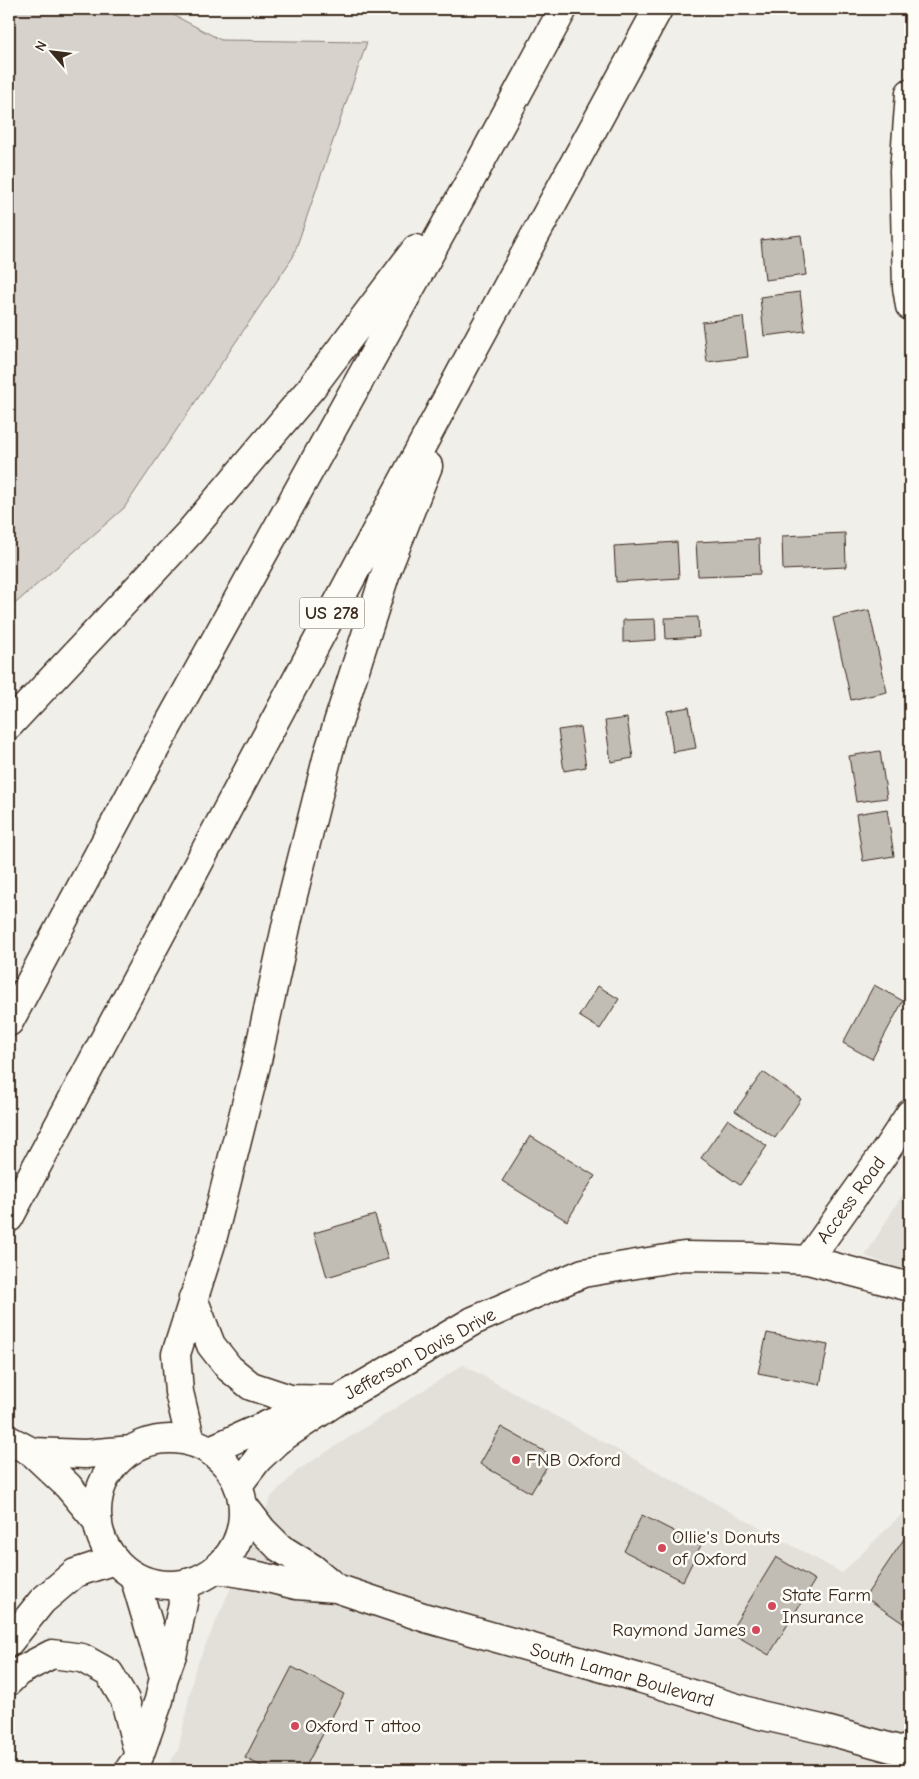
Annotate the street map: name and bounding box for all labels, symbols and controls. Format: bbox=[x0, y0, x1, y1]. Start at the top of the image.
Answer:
north arrow bbox=[28, 28, 78, 78]
text: N bbox=[31, 38, 51, 54]
road number: US 278 bbox=[300, 598, 364, 628]
street label: Access Road bbox=[812, 1152, 890, 1248]
street label: Jefferson Davis Drive bbox=[341, 1303, 499, 1405]
place label: FNB Oxford bbox=[526, 1449, 621, 1471]
marker: FNB Oxford bbox=[510, 1454, 522, 1466]
place label: Ollie's Donuts of Oxford bbox=[672, 1526, 780, 1570]
marker: Ollie's Donuts of Oxford bbox=[656, 1542, 668, 1554]
place label: State Farm Insurance bbox=[782, 1584, 871, 1628]
marker: State Farm Insurance bbox=[766, 1600, 778, 1612]
place label: Raymond James bbox=[612, 1619, 746, 1641]
marker: Raymond James bbox=[750, 1624, 762, 1636]
street label: South Lamar Boulevard bbox=[528, 1638, 716, 1712]
place label: Oxford T attoo bbox=[305, 1715, 421, 1737]
marker: Oxford T attoo bbox=[289, 1720, 301, 1732]

